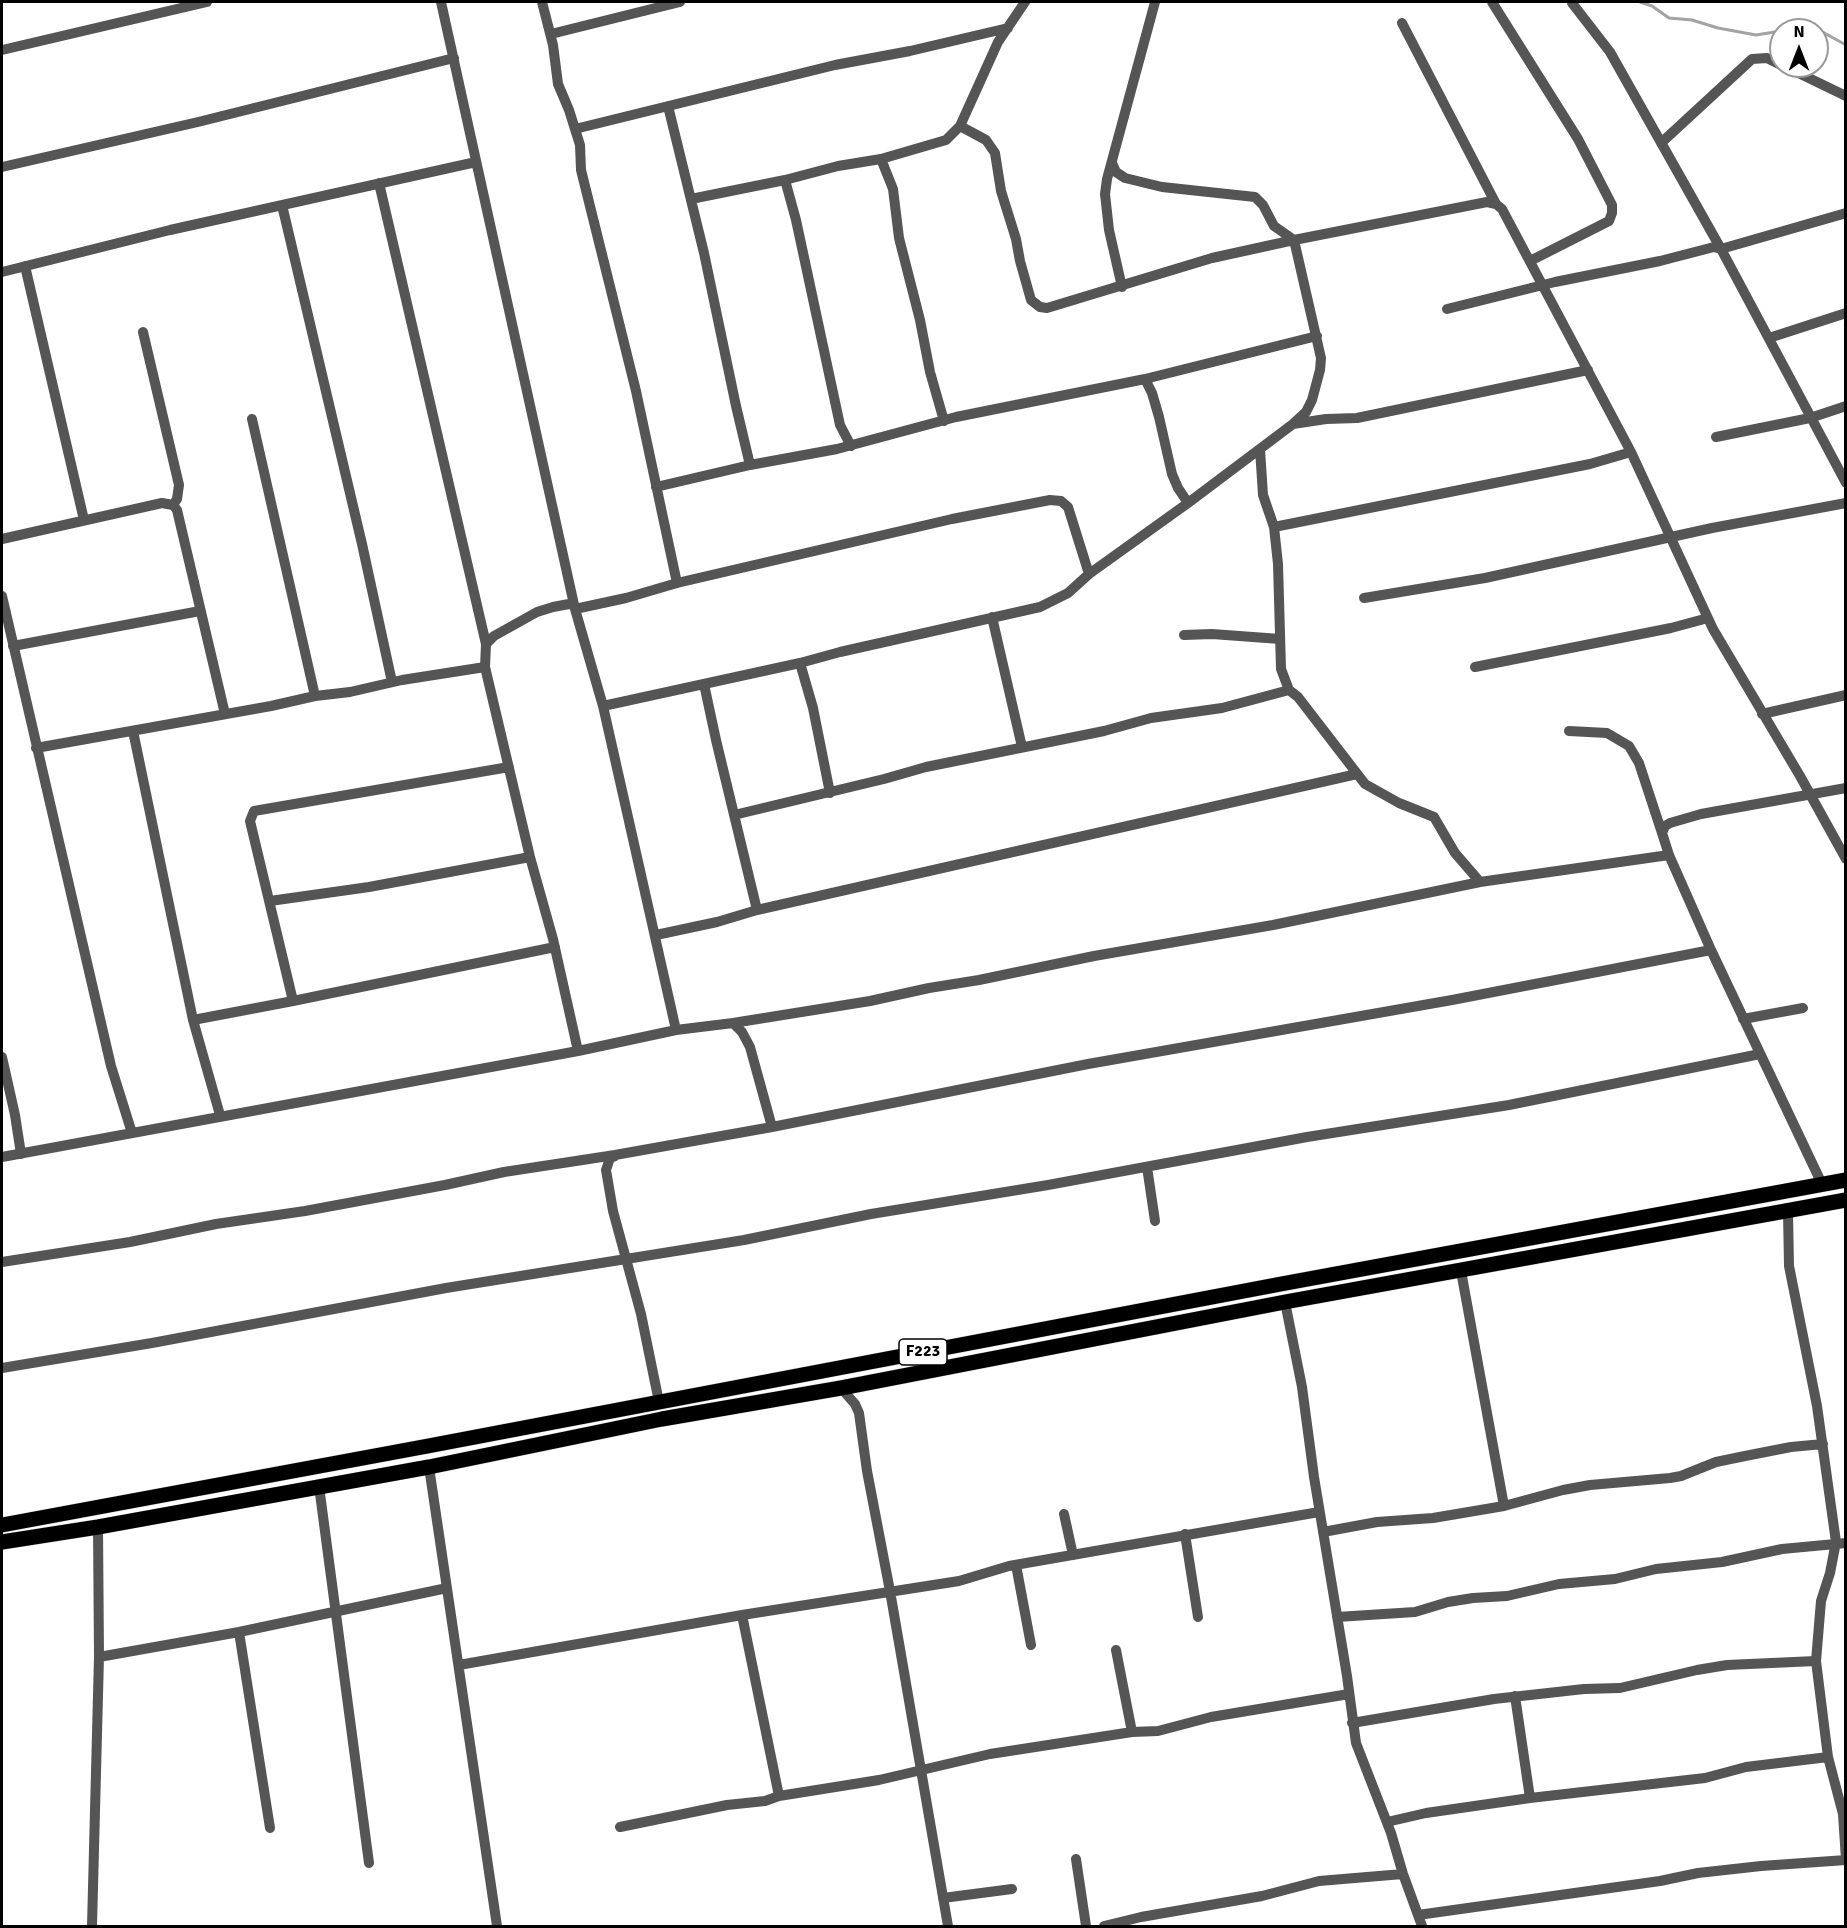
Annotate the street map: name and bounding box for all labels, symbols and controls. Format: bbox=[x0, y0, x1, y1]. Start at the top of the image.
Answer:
north arrow bbox=[1769, 18, 1829, 78]
text: N bbox=[1793, 22, 1805, 42]
road number: F223 bbox=[899, 1339, 947, 1365]

